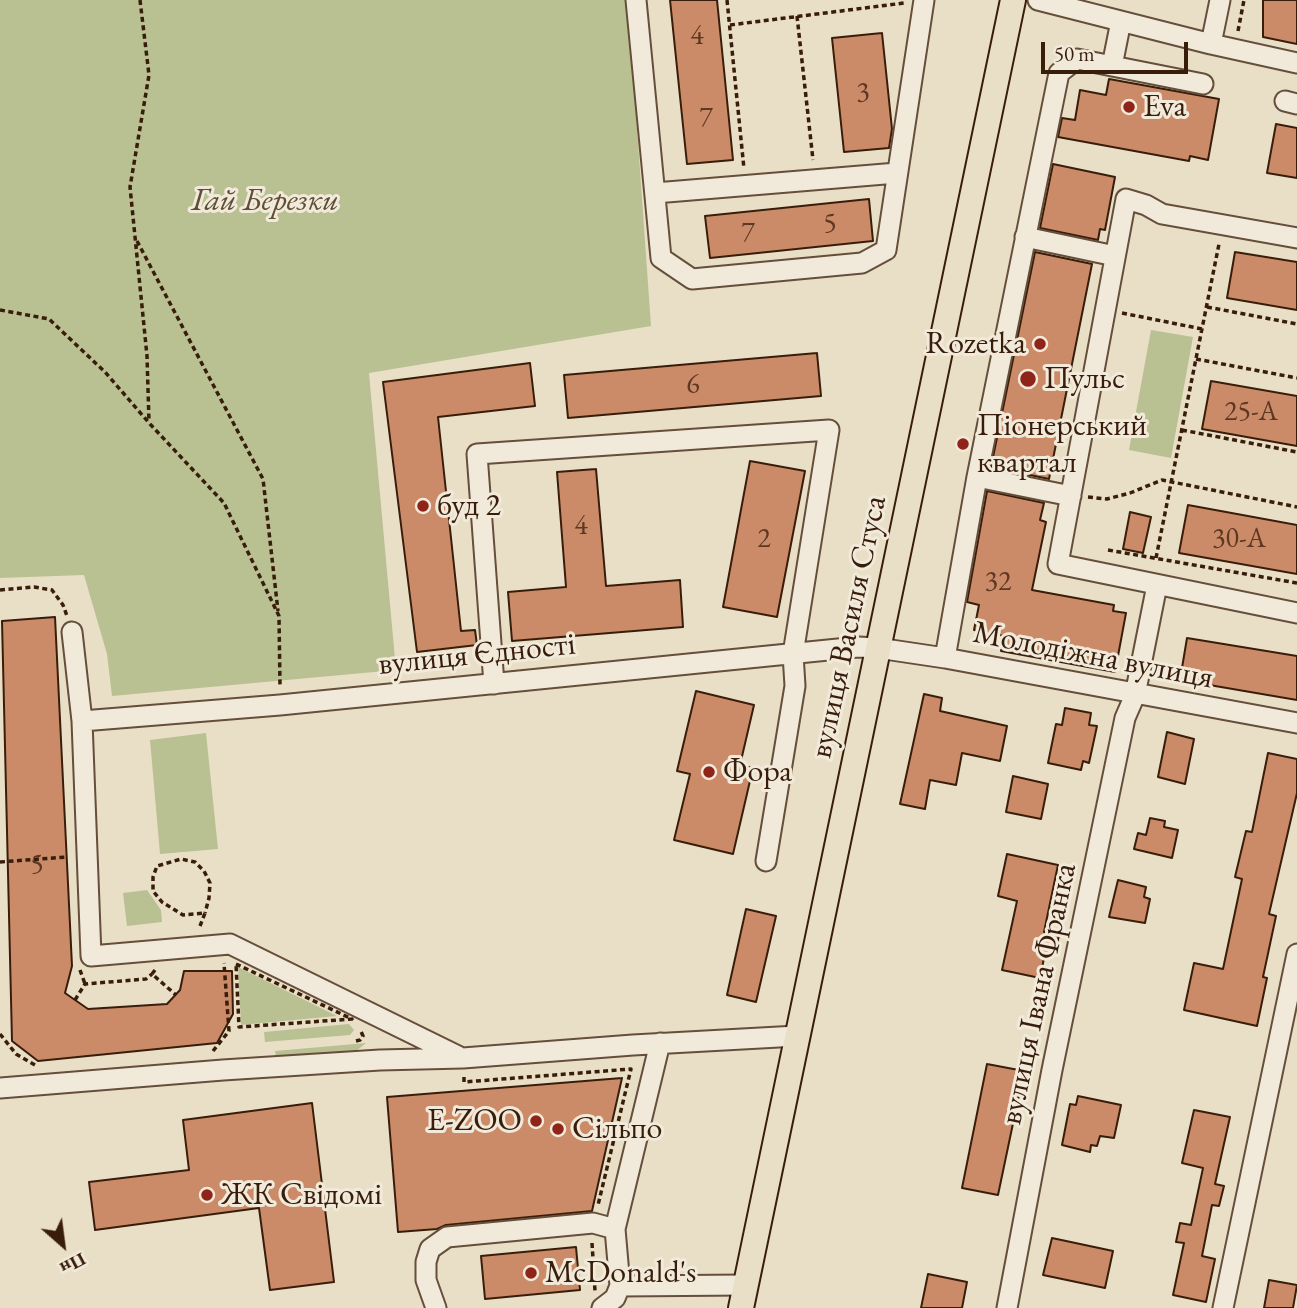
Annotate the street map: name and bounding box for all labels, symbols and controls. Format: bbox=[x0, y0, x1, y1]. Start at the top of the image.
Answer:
house number: 4 bbox=[690, 19, 704, 53]
scale bar bbox=[1045, 28, 1192, 72]
text: 50 m bbox=[1054, 40, 1095, 67]
house number: 3 bbox=[856, 76, 870, 110]
place label: Eva bbox=[1143, 88, 1186, 126]
marker: Eva bbox=[1121, 99, 1137, 115]
house number: 7 bbox=[699, 101, 713, 135]
park label: Гай Березки bbox=[191, 182, 339, 220]
house number: 5 bbox=[823, 207, 837, 241]
house number: 7 bbox=[741, 216, 755, 250]
place label: Rozetka bbox=[925, 325, 1026, 363]
marker: Rozetka bbox=[1032, 336, 1048, 352]
place label: Пульс bbox=[1044, 360, 1125, 398]
house number: 6 bbox=[686, 368, 700, 402]
marker: Пульс bbox=[1018, 369, 1038, 389]
house number: 25-А bbox=[1224, 395, 1278, 429]
place label: Піонерський квартал bbox=[977, 407, 1147, 482]
marker: Піонерський квартал bbox=[955, 436, 971, 452]
place label: буд 2 bbox=[437, 487, 501, 525]
street label: вулиця Василя Стуса bbox=[802, 492, 896, 762]
marker: буд 2 bbox=[415, 498, 431, 514]
house number: 4 bbox=[574, 509, 588, 543]
house number: 2 bbox=[757, 522, 771, 556]
house number: 30-А bbox=[1212, 522, 1266, 556]
house number: 32 bbox=[985, 565, 1011, 599]
street label: Молодіжна вулиця bbox=[970, 614, 1216, 698]
street label: вулиця Єдності bbox=[377, 626, 577, 684]
place label: Фора bbox=[723, 753, 792, 791]
marker: Фора bbox=[701, 764, 717, 780]
house number: 5 bbox=[30, 848, 44, 882]
street label: вулиця Івана Франка bbox=[993, 860, 1085, 1128]
place label: E-ZOO bbox=[427, 1102, 522, 1140]
place label: Сільпо bbox=[572, 1110, 662, 1148]
marker: E-ZOO bbox=[528, 1113, 544, 1129]
marker: Сільпо bbox=[550, 1121, 566, 1137]
place label: ЖК Свідомі bbox=[221, 1176, 382, 1214]
marker: ЖК Свідомі bbox=[199, 1187, 215, 1203]
north arrow bbox=[28, 1210, 98, 1280]
text: Пн bbox=[56, 1247, 90, 1281]
place label: McDonald's bbox=[545, 1254, 696, 1292]
marker: McDonald's bbox=[523, 1265, 539, 1281]

